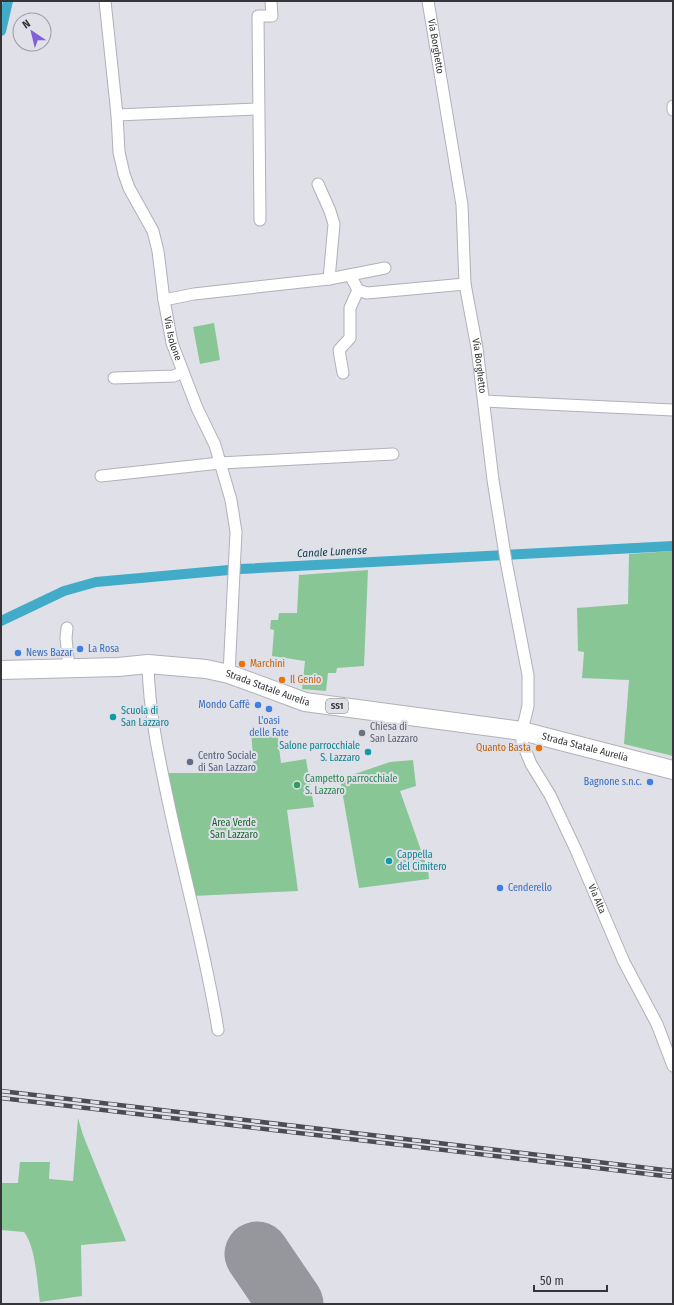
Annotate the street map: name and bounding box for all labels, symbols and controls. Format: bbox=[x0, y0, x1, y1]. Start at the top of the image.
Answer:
north arrow bbox=[12, 12, 52, 52]
text: N bbox=[20, 17, 33, 31]
street label: Via Borghetto bbox=[425, 18, 446, 75]
street label: Via Isolone bbox=[161, 316, 184, 362]
street label: Via Borghetto bbox=[469, 337, 488, 394]
water label: Canale Lunense bbox=[297, 544, 367, 560]
place label: La Rosa bbox=[88, 643, 119, 655]
marker: La Rosa bbox=[75, 644, 85, 654]
place label: News Bazar bbox=[26, 647, 73, 659]
marker: News Bazar bbox=[13, 648, 23, 658]
place label: Marchini bbox=[250, 658, 285, 670]
marker: Marchini bbox=[237, 659, 247, 669]
street label: Strada Statale Aurelia bbox=[224, 667, 310, 709]
place label: Il Genio bbox=[290, 674, 321, 686]
marker: Il Genio bbox=[277, 675, 287, 685]
place label: Mondo Caffè bbox=[199, 699, 250, 711]
road number: SS1 bbox=[326, 699, 348, 713]
marker: Mondo Caffè bbox=[253, 700, 263, 710]
marker: L'oasi delle Fate bbox=[264, 704, 274, 714]
place label: Scuola di San Lazzaro bbox=[121, 705, 169, 729]
marker: Scuola di San Lazzaro bbox=[108, 712, 118, 722]
place label: L'oasi delle Fate bbox=[249, 715, 289, 739]
place label: Chiesa di San Lazzaro bbox=[370, 721, 418, 745]
marker: Chiesa di San Lazzaro bbox=[357, 728, 367, 738]
street label: Strada Statale Aurelia bbox=[541, 730, 630, 764]
place label: Salone parrocchiale S. Lazzaro bbox=[279, 740, 360, 764]
place label: Quanto Basta bbox=[476, 742, 531, 754]
marker: Quanto Basta bbox=[534, 743, 544, 753]
marker: Salone parrocchiale S. Lazzaro bbox=[363, 747, 373, 757]
place label: Centro Sociale di San Lazzaro bbox=[198, 750, 257, 774]
marker: Centro Sociale di San Lazzaro bbox=[185, 757, 195, 767]
place label: Campetto parrocchiale S. Lazzaro bbox=[305, 773, 397, 797]
place label: Bagnone s.n.c. bbox=[584, 776, 642, 788]
marker: Bagnone s.n.c. bbox=[645, 777, 655, 787]
marker: Campetto parrocchiale S. Lazzaro bbox=[292, 780, 302, 790]
park label: Area Verde San Lazzaro bbox=[210, 817, 258, 841]
place label: Cappella del Cimitero bbox=[397, 849, 447, 873]
marker: Cappella del Cimitero bbox=[384, 856, 394, 866]
place label: Cenderello bbox=[508, 882, 552, 894]
street label: Via Alta bbox=[585, 882, 609, 916]
marker: Cenderello bbox=[495, 883, 505, 893]
scale bar bbox=[534, 1267, 607, 1293]
text: 50 m bbox=[540, 1274, 564, 1288]

